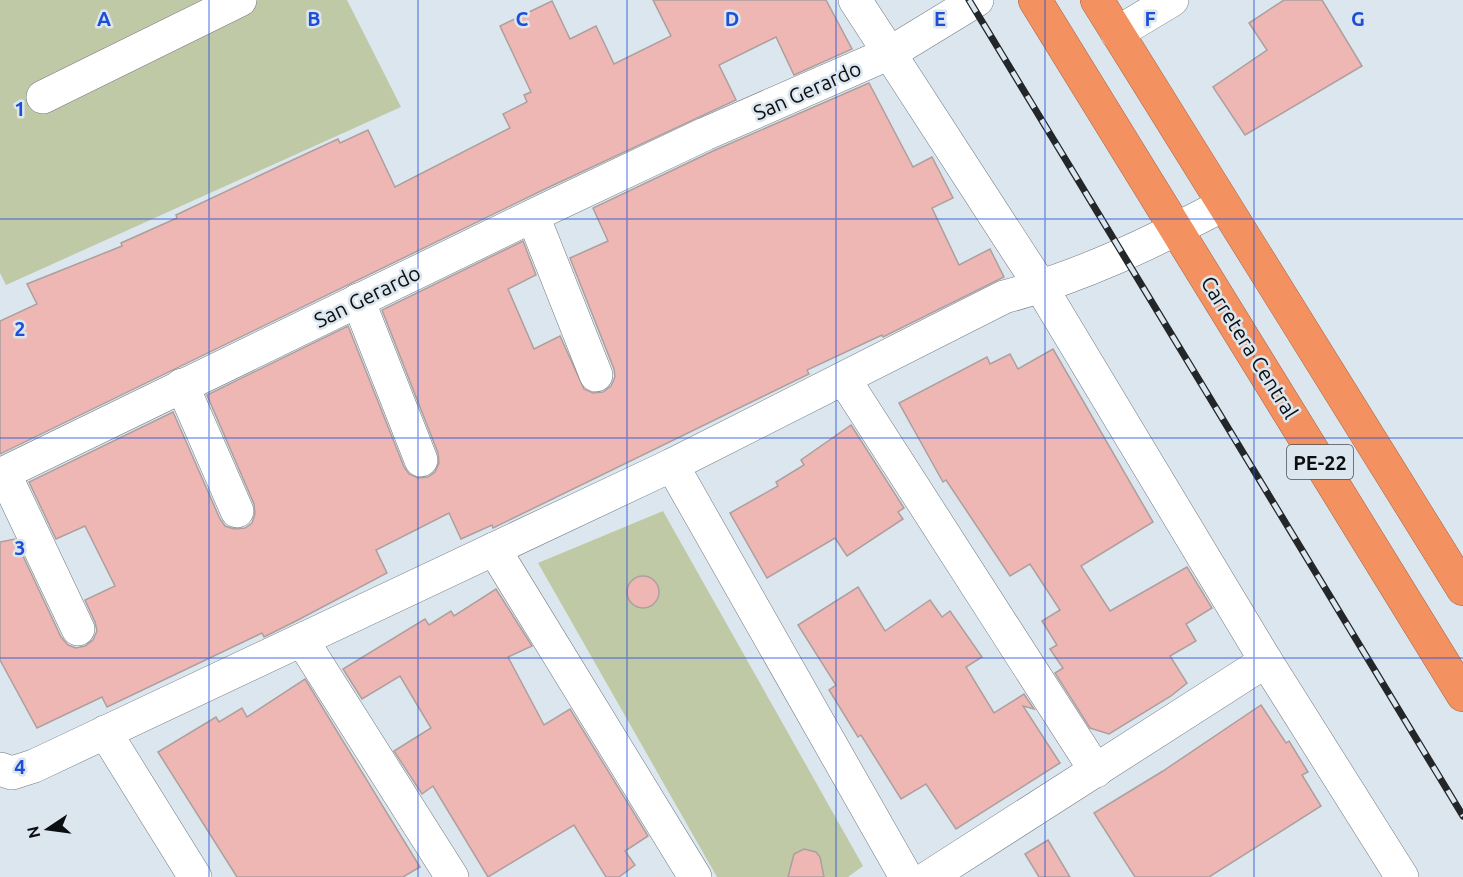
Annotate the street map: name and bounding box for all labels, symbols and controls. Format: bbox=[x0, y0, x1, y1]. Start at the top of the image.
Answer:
text: A bbox=[97, 7, 111, 30]
text: B bbox=[307, 7, 321, 30]
text: C bbox=[516, 7, 529, 30]
text: D bbox=[725, 7, 739, 30]
text: E bbox=[934, 7, 946, 30]
text: F bbox=[1144, 7, 1156, 30]
text: G bbox=[1351, 7, 1365, 30]
street label: San Gerardo bbox=[749, 56, 865, 124]
text: 1 bbox=[14, 97, 26, 120]
street label: San Gerardo bbox=[310, 260, 424, 332]
street label: Carretera Central bbox=[1197, 271, 1303, 423]
text: 2 bbox=[14, 317, 26, 340]
road number: PE-22 bbox=[1287, 445, 1353, 479]
text: 3 bbox=[14, 536, 26, 559]
text: 4 bbox=[14, 755, 26, 778]
north arrow bbox=[18, 799, 78, 859]
text: N bbox=[23, 825, 43, 840]

